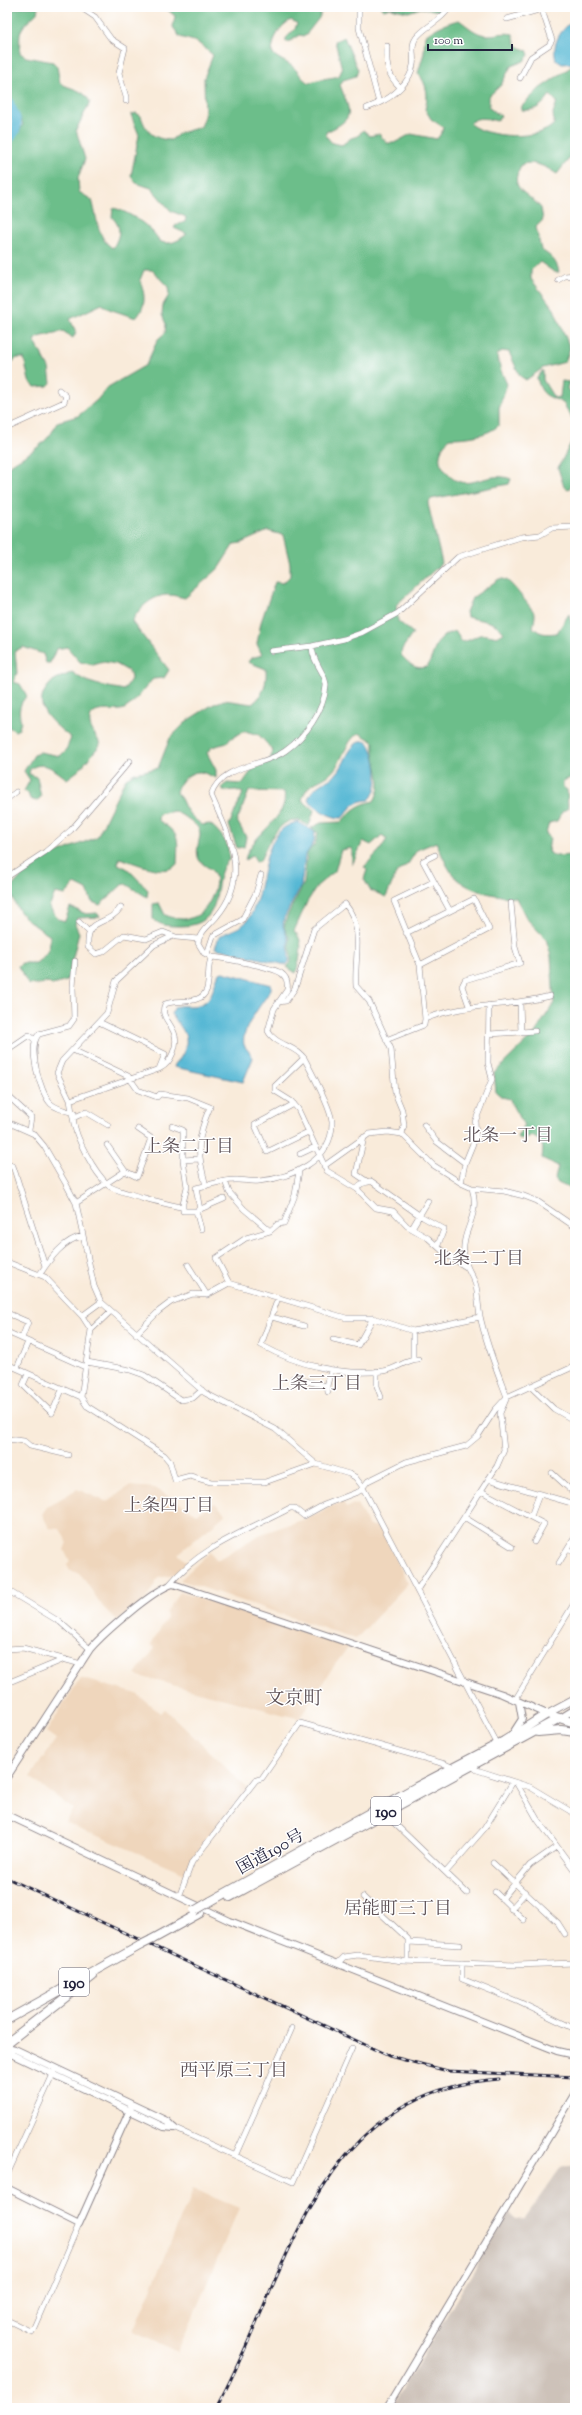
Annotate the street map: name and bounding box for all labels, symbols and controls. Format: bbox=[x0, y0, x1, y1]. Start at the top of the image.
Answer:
scale bar bbox=[428, 26, 512, 52]
text: 100 m bbox=[434, 32, 463, 50]
district label: 北条一丁目 bbox=[463, 1124, 553, 1150]
district label: 上条二丁目 bbox=[144, 1135, 234, 1161]
district label: 北条二丁目 bbox=[434, 1247, 524, 1273]
district label: 上条三丁目 bbox=[272, 1372, 362, 1398]
district label: 上条四丁目 bbox=[124, 1494, 214, 1520]
district label: 文京町 bbox=[265, 1686, 323, 1713]
road number: 190 bbox=[371, 1797, 401, 1825]
street label: 国道190号 bbox=[233, 1824, 309, 1881]
district label: 居能町三丁目 bbox=[344, 1897, 452, 1923]
road number: 190 bbox=[59, 1968, 89, 1996]
district label: 西平原三丁目 bbox=[180, 2059, 288, 2085]

